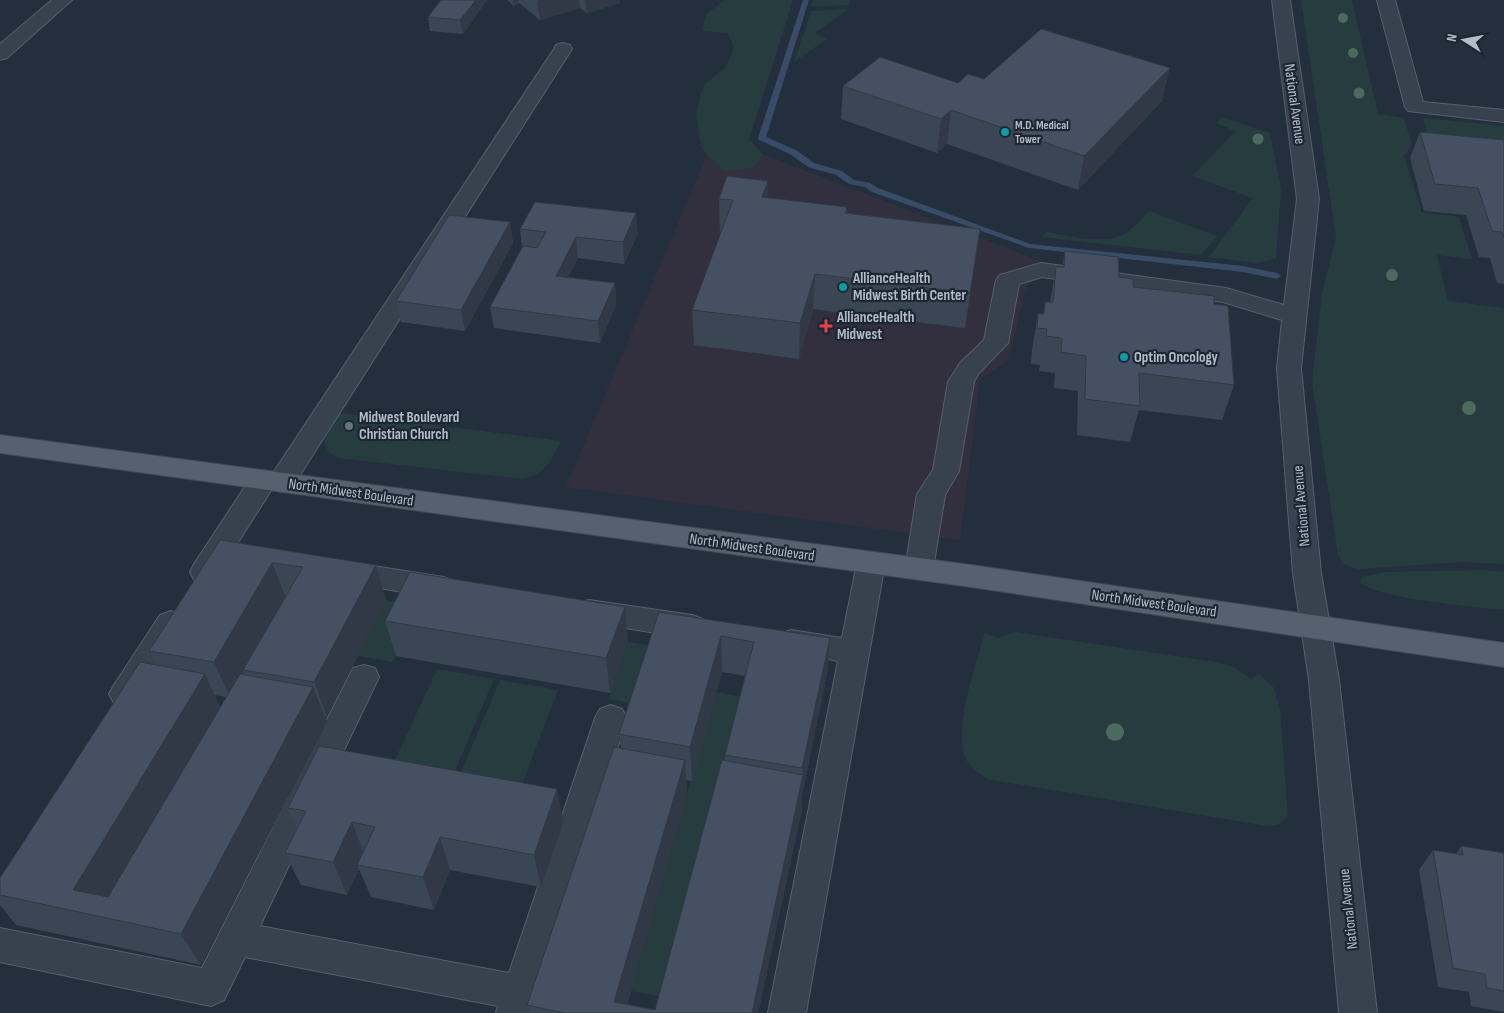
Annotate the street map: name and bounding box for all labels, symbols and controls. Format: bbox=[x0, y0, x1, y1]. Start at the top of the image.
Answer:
north arrow bbox=[1439, 15, 1489, 65]
text: N bbox=[1443, 32, 1461, 43]
street label: National Avenue bbox=[1279, 63, 1310, 146]
place label: M.D. Medical Tower bbox=[1015, 118, 1069, 147]
marker: M.D. Medical Tower bbox=[999, 126, 1011, 138]
place label: AllianceHealth Midwest Birth Center bbox=[852, 269, 967, 305]
marker: AllianceHealth Midwest Birth Center bbox=[837, 281, 849, 293]
place label: AllianceHealth Midwest bbox=[836, 308, 914, 344]
marker: AllianceHealth Midwest bbox=[819, 319, 833, 333]
place label: Optim Oncology bbox=[1134, 348, 1219, 367]
marker: Optim Oncology bbox=[1118, 351, 1130, 363]
place label: Midwest Boulevard Christian Church bbox=[359, 408, 459, 444]
marker: Midwest Boulevard Christian Church bbox=[343, 420, 355, 432]
street label: National Avenue bbox=[1289, 465, 1314, 547]
street label: North Midwest Boulevard bbox=[287, 474, 415, 511]
street label: North Midwest Boulevard bbox=[688, 529, 816, 566]
street label: North Midwest Boulevard bbox=[1090, 585, 1218, 622]
street label: National Avenue bbox=[1335, 868, 1362, 950]

